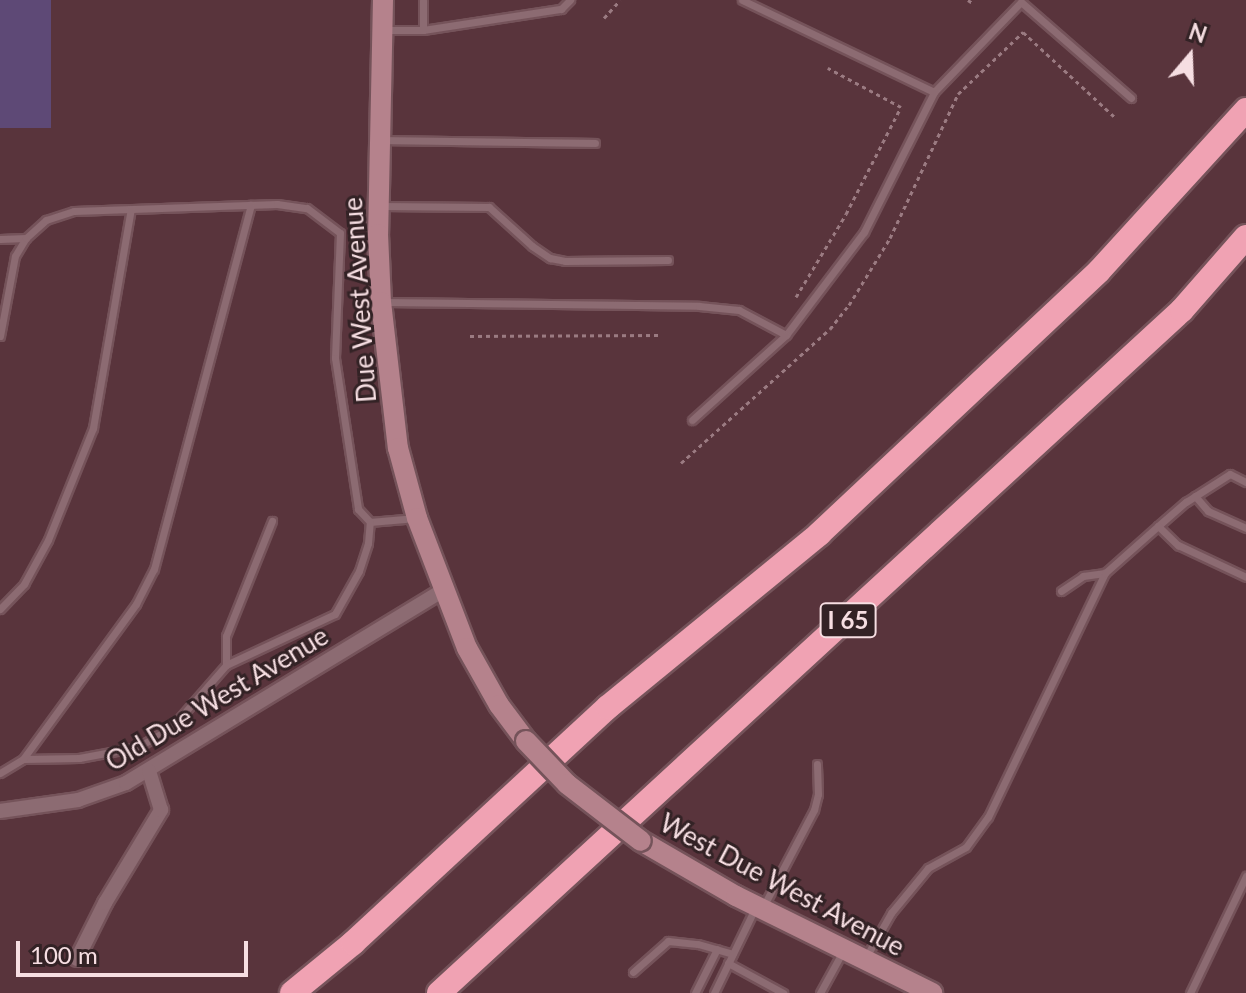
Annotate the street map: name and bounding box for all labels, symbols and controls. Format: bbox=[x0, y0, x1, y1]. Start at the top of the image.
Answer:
north arrow bbox=[1150, 16, 1230, 96]
text: N bbox=[1186, 17, 1210, 48]
street label: Due West Avenue bbox=[337, 196, 383, 404]
road number: I 65 bbox=[818, 600, 878, 640]
street label: Old Due West Avenue bbox=[100, 620, 334, 778]
street label: West Due West Avenue bbox=[654, 807, 910, 963]
scale bar bbox=[20, 925, 252, 975]
text: 100 m bbox=[30, 940, 98, 969]

